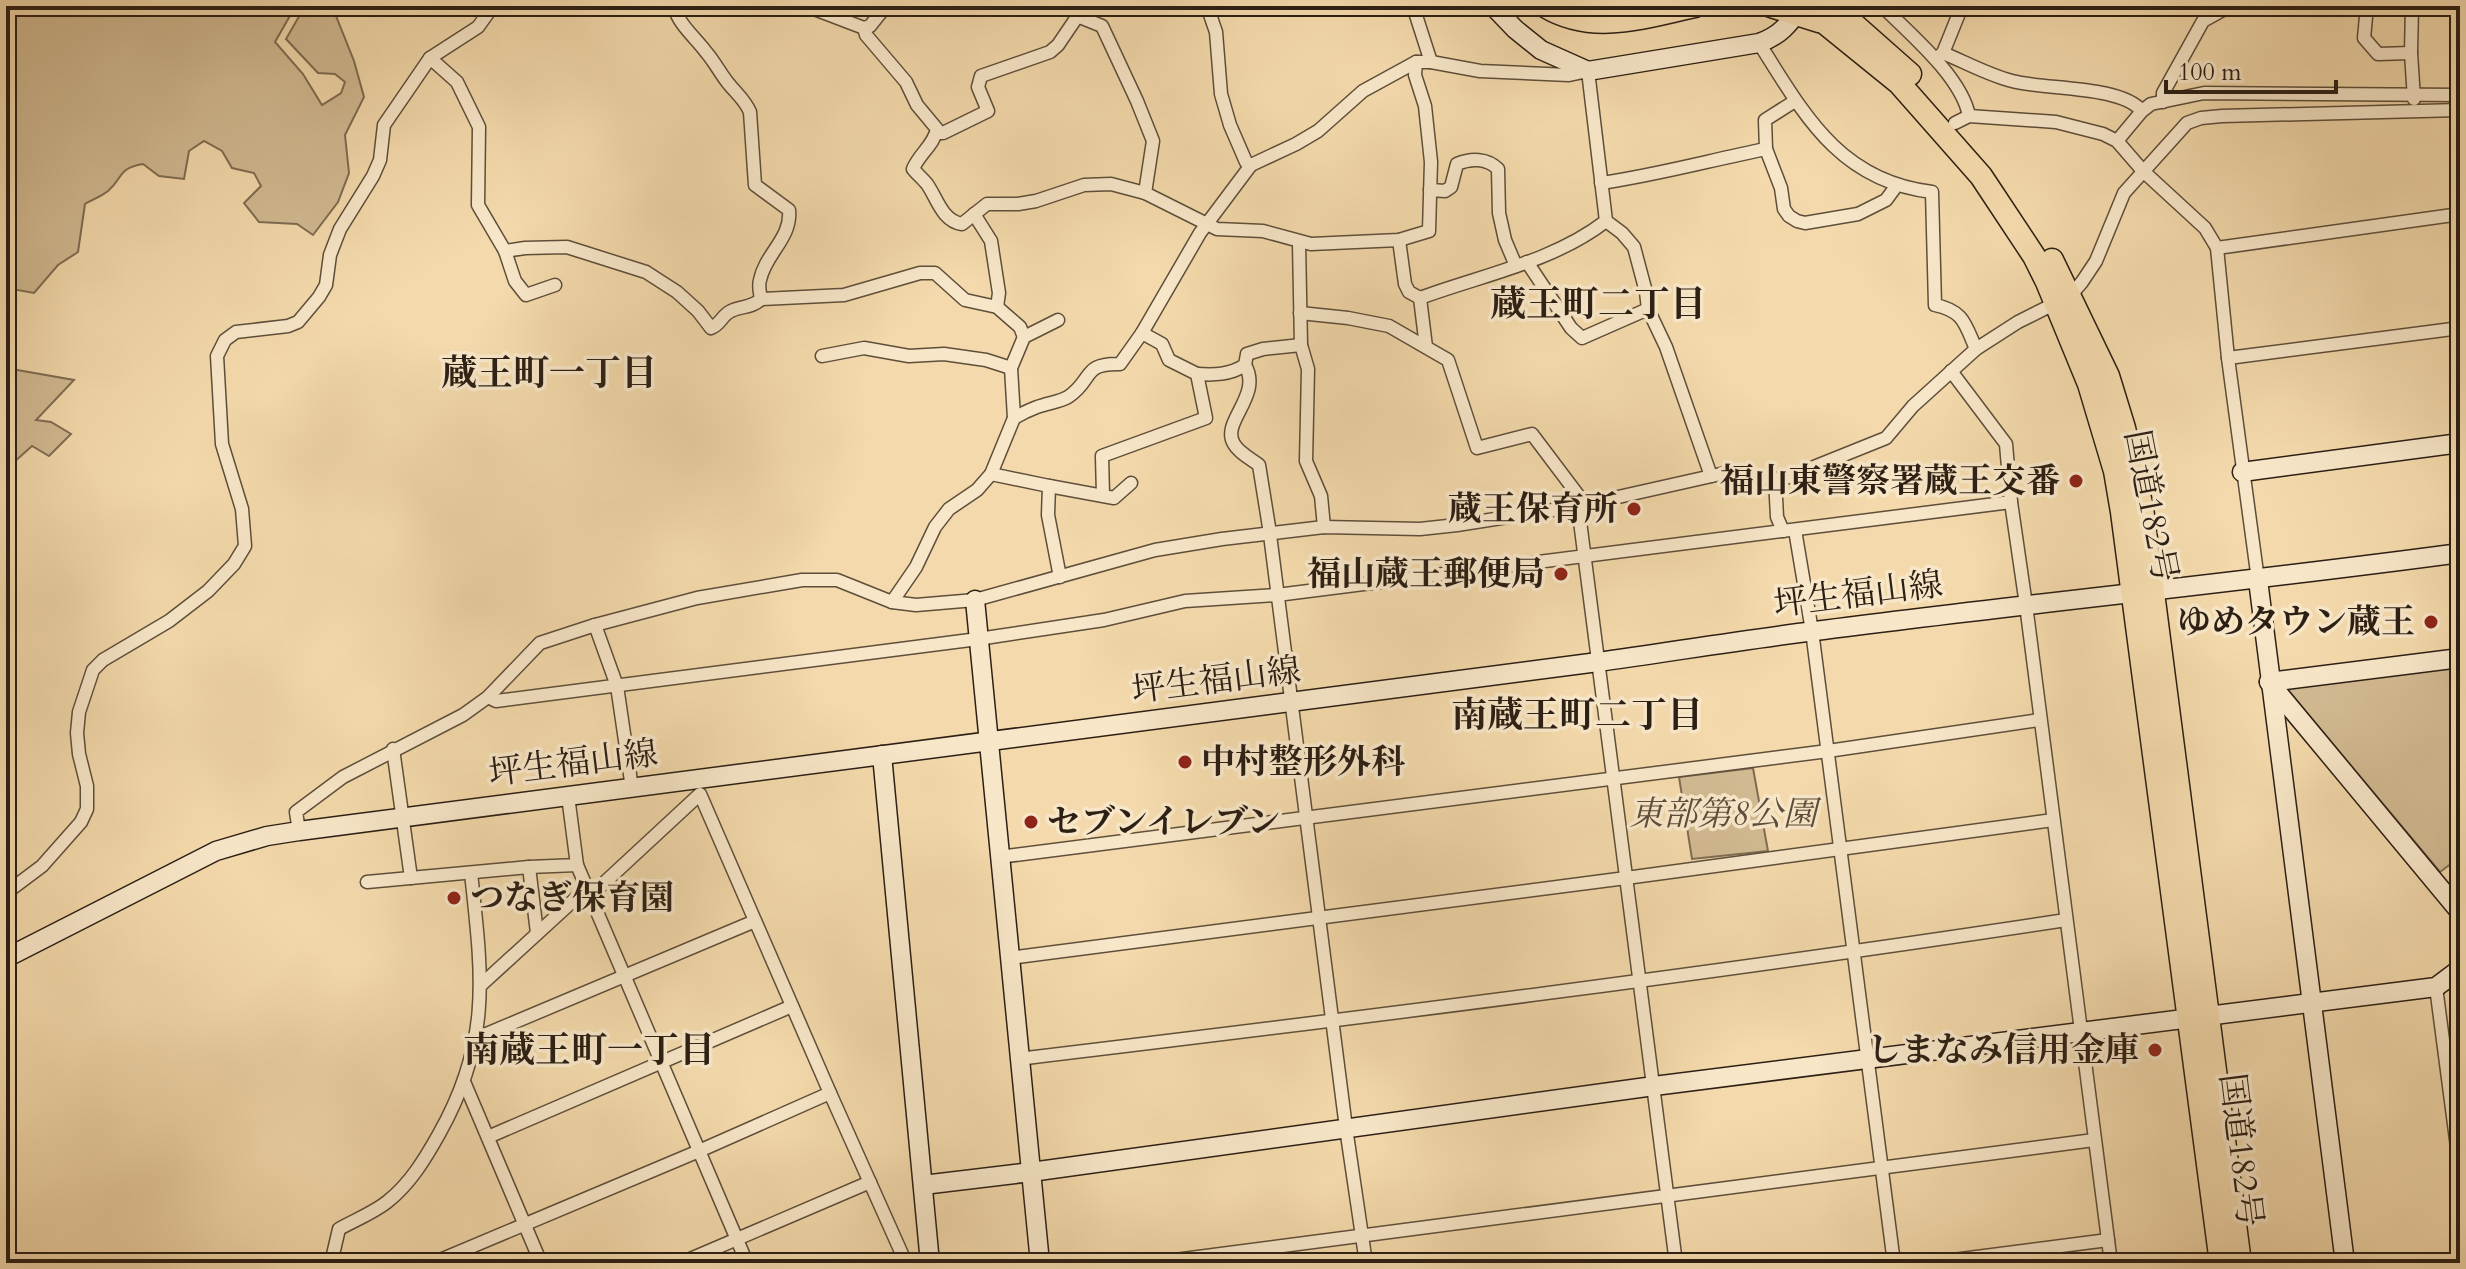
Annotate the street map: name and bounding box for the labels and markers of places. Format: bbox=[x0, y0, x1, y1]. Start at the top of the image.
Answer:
place label: 福山東警察署蔵王交番 bbox=[1720, 458, 2060, 504]
marker: 福山東警察署蔵王交番 bbox=[2067, 472, 2085, 490]
place label: 蔵王保育所 bbox=[1448, 486, 1618, 532]
marker: 蔵王保育所 bbox=[1625, 500, 1643, 518]
place label: 福山蔵王郵便局 bbox=[1307, 551, 1545, 597]
marker: 福山蔵王郵便局 bbox=[1552, 565, 1570, 583]
place label: ゆめタウン蔵王 bbox=[2177, 599, 2415, 645]
marker: ゆめタウン蔵王 bbox=[2422, 613, 2440, 631]
place label: 中村整形外科 bbox=[1201, 739, 1405, 785]
marker: 中村整形外科 bbox=[1176, 753, 1194, 771]
place label: セブンイレブン bbox=[1047, 799, 1281, 845]
marker: セブンイレブン bbox=[1022, 813, 1040, 831]
place label: つなぎ保育園 bbox=[470, 875, 674, 921]
marker: つなぎ保育園 bbox=[445, 889, 463, 907]
place label: しまなみ信用金庫 bbox=[1867, 1027, 2139, 1073]
marker: しまなみ信用金庫 bbox=[2146, 1041, 2164, 1059]

